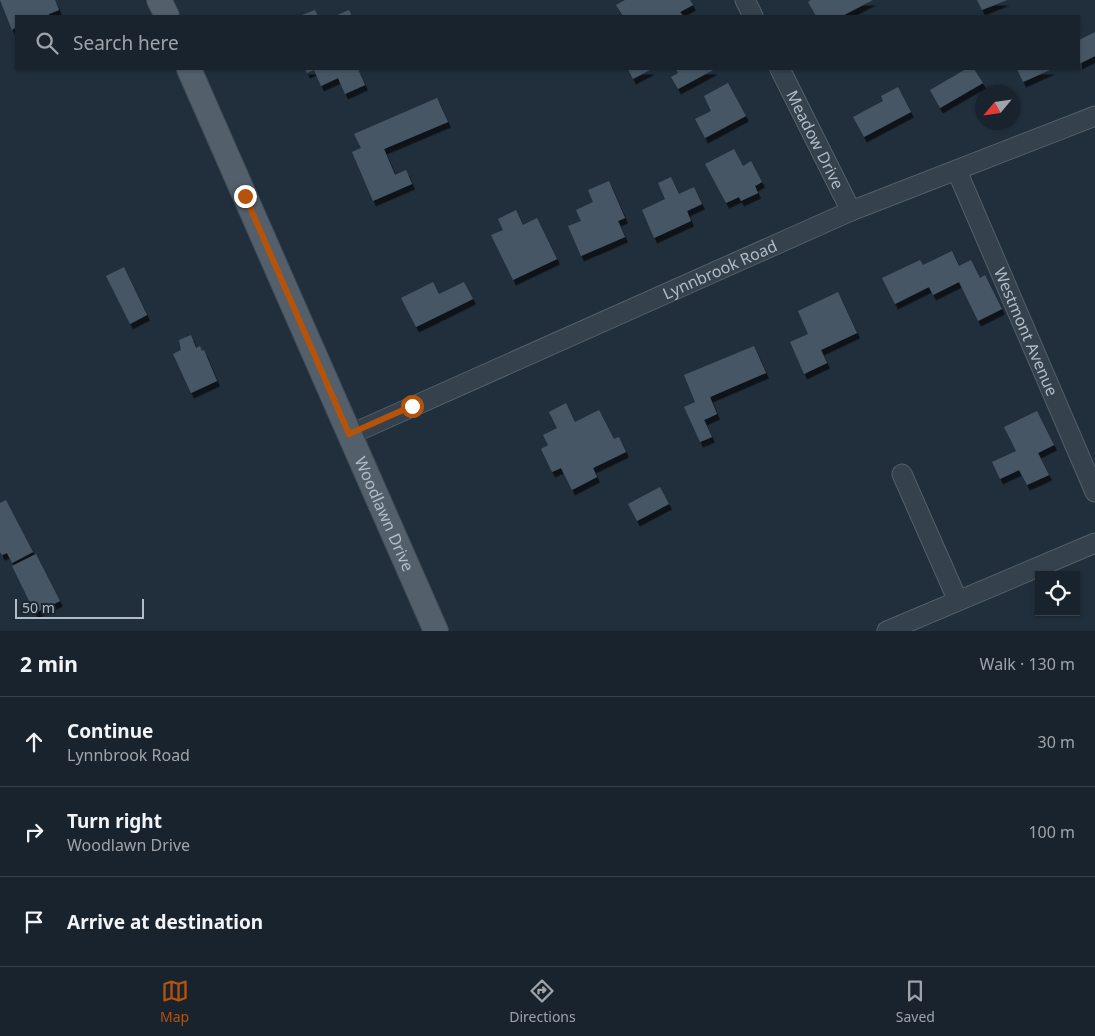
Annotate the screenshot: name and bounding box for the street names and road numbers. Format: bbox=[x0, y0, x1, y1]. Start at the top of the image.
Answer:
street label: Meadow Drive bbox=[781, 86, 849, 193]
street label: Lynnbrook Road bbox=[659, 234, 780, 305]
street label: Westmont Avenue bbox=[989, 264, 1063, 399]
street label: Woodlawn Drive bbox=[350, 453, 419, 575]

